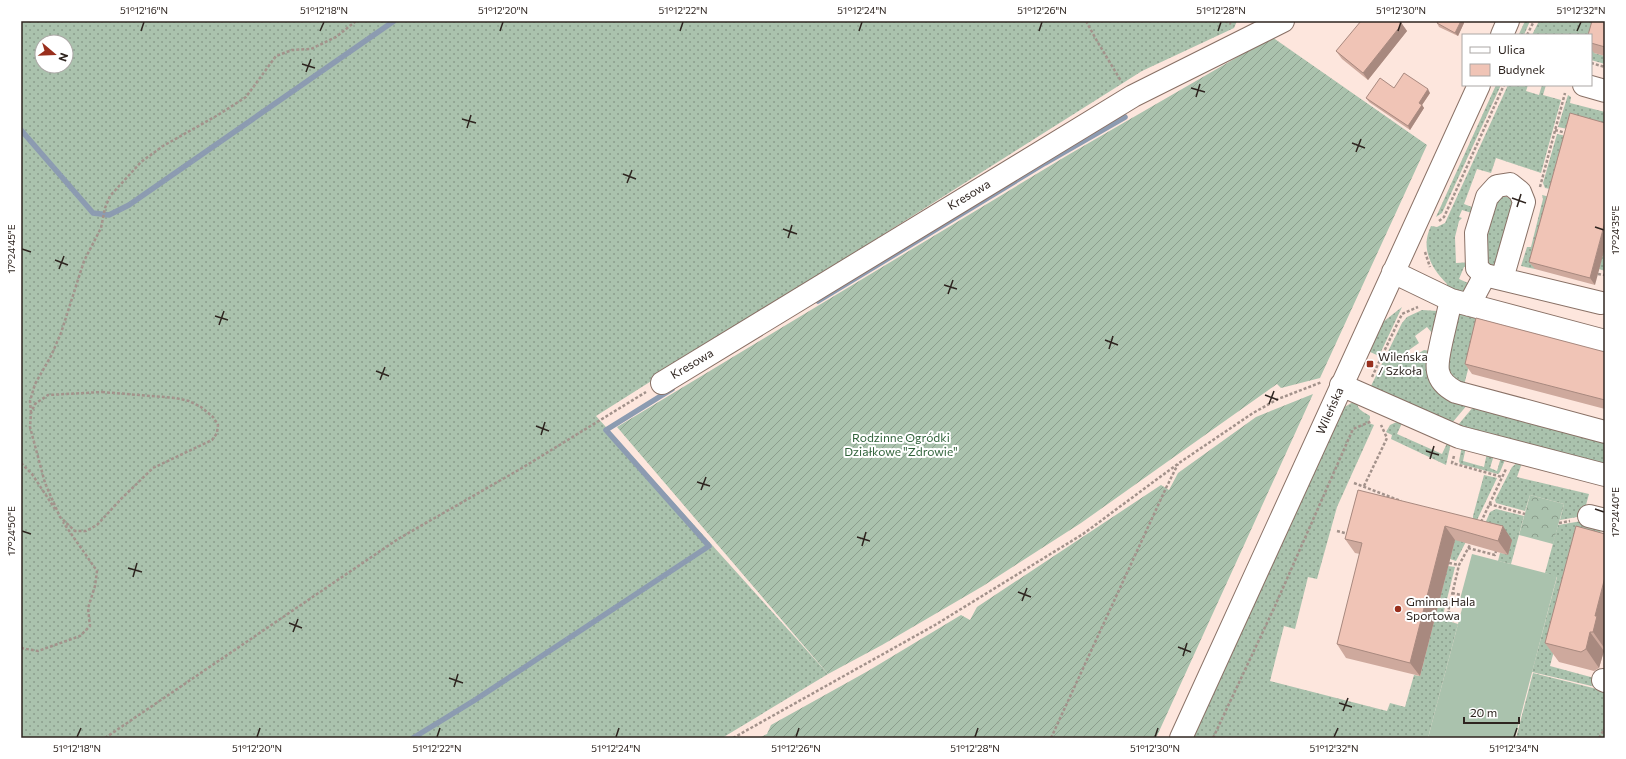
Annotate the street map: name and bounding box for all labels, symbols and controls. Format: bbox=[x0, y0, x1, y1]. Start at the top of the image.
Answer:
text: 51°12'16"N bbox=[120, 4, 168, 16]
text: 51°12'18"N bbox=[300, 4, 348, 16]
text: 51°12'20"N bbox=[478, 4, 528, 16]
text: 51°12'22"N bbox=[659, 4, 708, 16]
text: 51°12'24"N bbox=[837, 4, 887, 16]
text: 51°12'26"N bbox=[1017, 4, 1067, 16]
text: 51°12'28"N bbox=[1196, 4, 1246, 16]
text: 51°12'30"N bbox=[1376, 4, 1426, 16]
text: 51°12'32"N bbox=[1556, 4, 1606, 16]
north arrow bbox=[34, 34, 74, 74]
legend bbox=[1462, 34, 1592, 86]
text: Ulica bbox=[1498, 42, 1525, 56]
text: N bbox=[56, 51, 71, 63]
text: Budynek bbox=[1498, 62, 1546, 76]
street label: Kresowa bbox=[945, 176, 992, 212]
text: 17°24'35"E bbox=[1609, 206, 1621, 254]
text: 17°24'45"E bbox=[5, 224, 17, 274]
street label: Kresowa bbox=[668, 345, 715, 381]
place label: Wileńska / Szkoła bbox=[1378, 349, 1428, 377]
marker: Wileńska / Szkoła bbox=[1365, 359, 1375, 369]
street label: Wileńska bbox=[1313, 385, 1346, 436]
park label: Rodzinne Ogródki Działkowe "Zdrowie" bbox=[844, 430, 958, 458]
text: 17°24'40"E bbox=[1609, 487, 1621, 537]
text: 17°24'50"E bbox=[5, 506, 17, 556]
place label: Gminna Hala Sportowa bbox=[1406, 594, 1475, 622]
marker: Gminna Hala Sportowa bbox=[1393, 604, 1403, 614]
scale bar bbox=[1464, 699, 1519, 725]
text: 20 m bbox=[1470, 705, 1497, 719]
text: 51°12'18"N bbox=[53, 742, 101, 754]
text: 51°12'20"N bbox=[232, 742, 282, 754]
text: 51°12'22"N bbox=[413, 742, 462, 754]
text: 51°12'24"N bbox=[591, 742, 641, 754]
text: 51°12'26"N bbox=[771, 742, 821, 754]
text: 51°12'28"N bbox=[950, 742, 1000, 754]
text: 51°12'30"N bbox=[1130, 742, 1180, 754]
text: 51°12'32"N bbox=[1309, 742, 1359, 754]
text: 51°12'34"N bbox=[1489, 742, 1539, 754]

